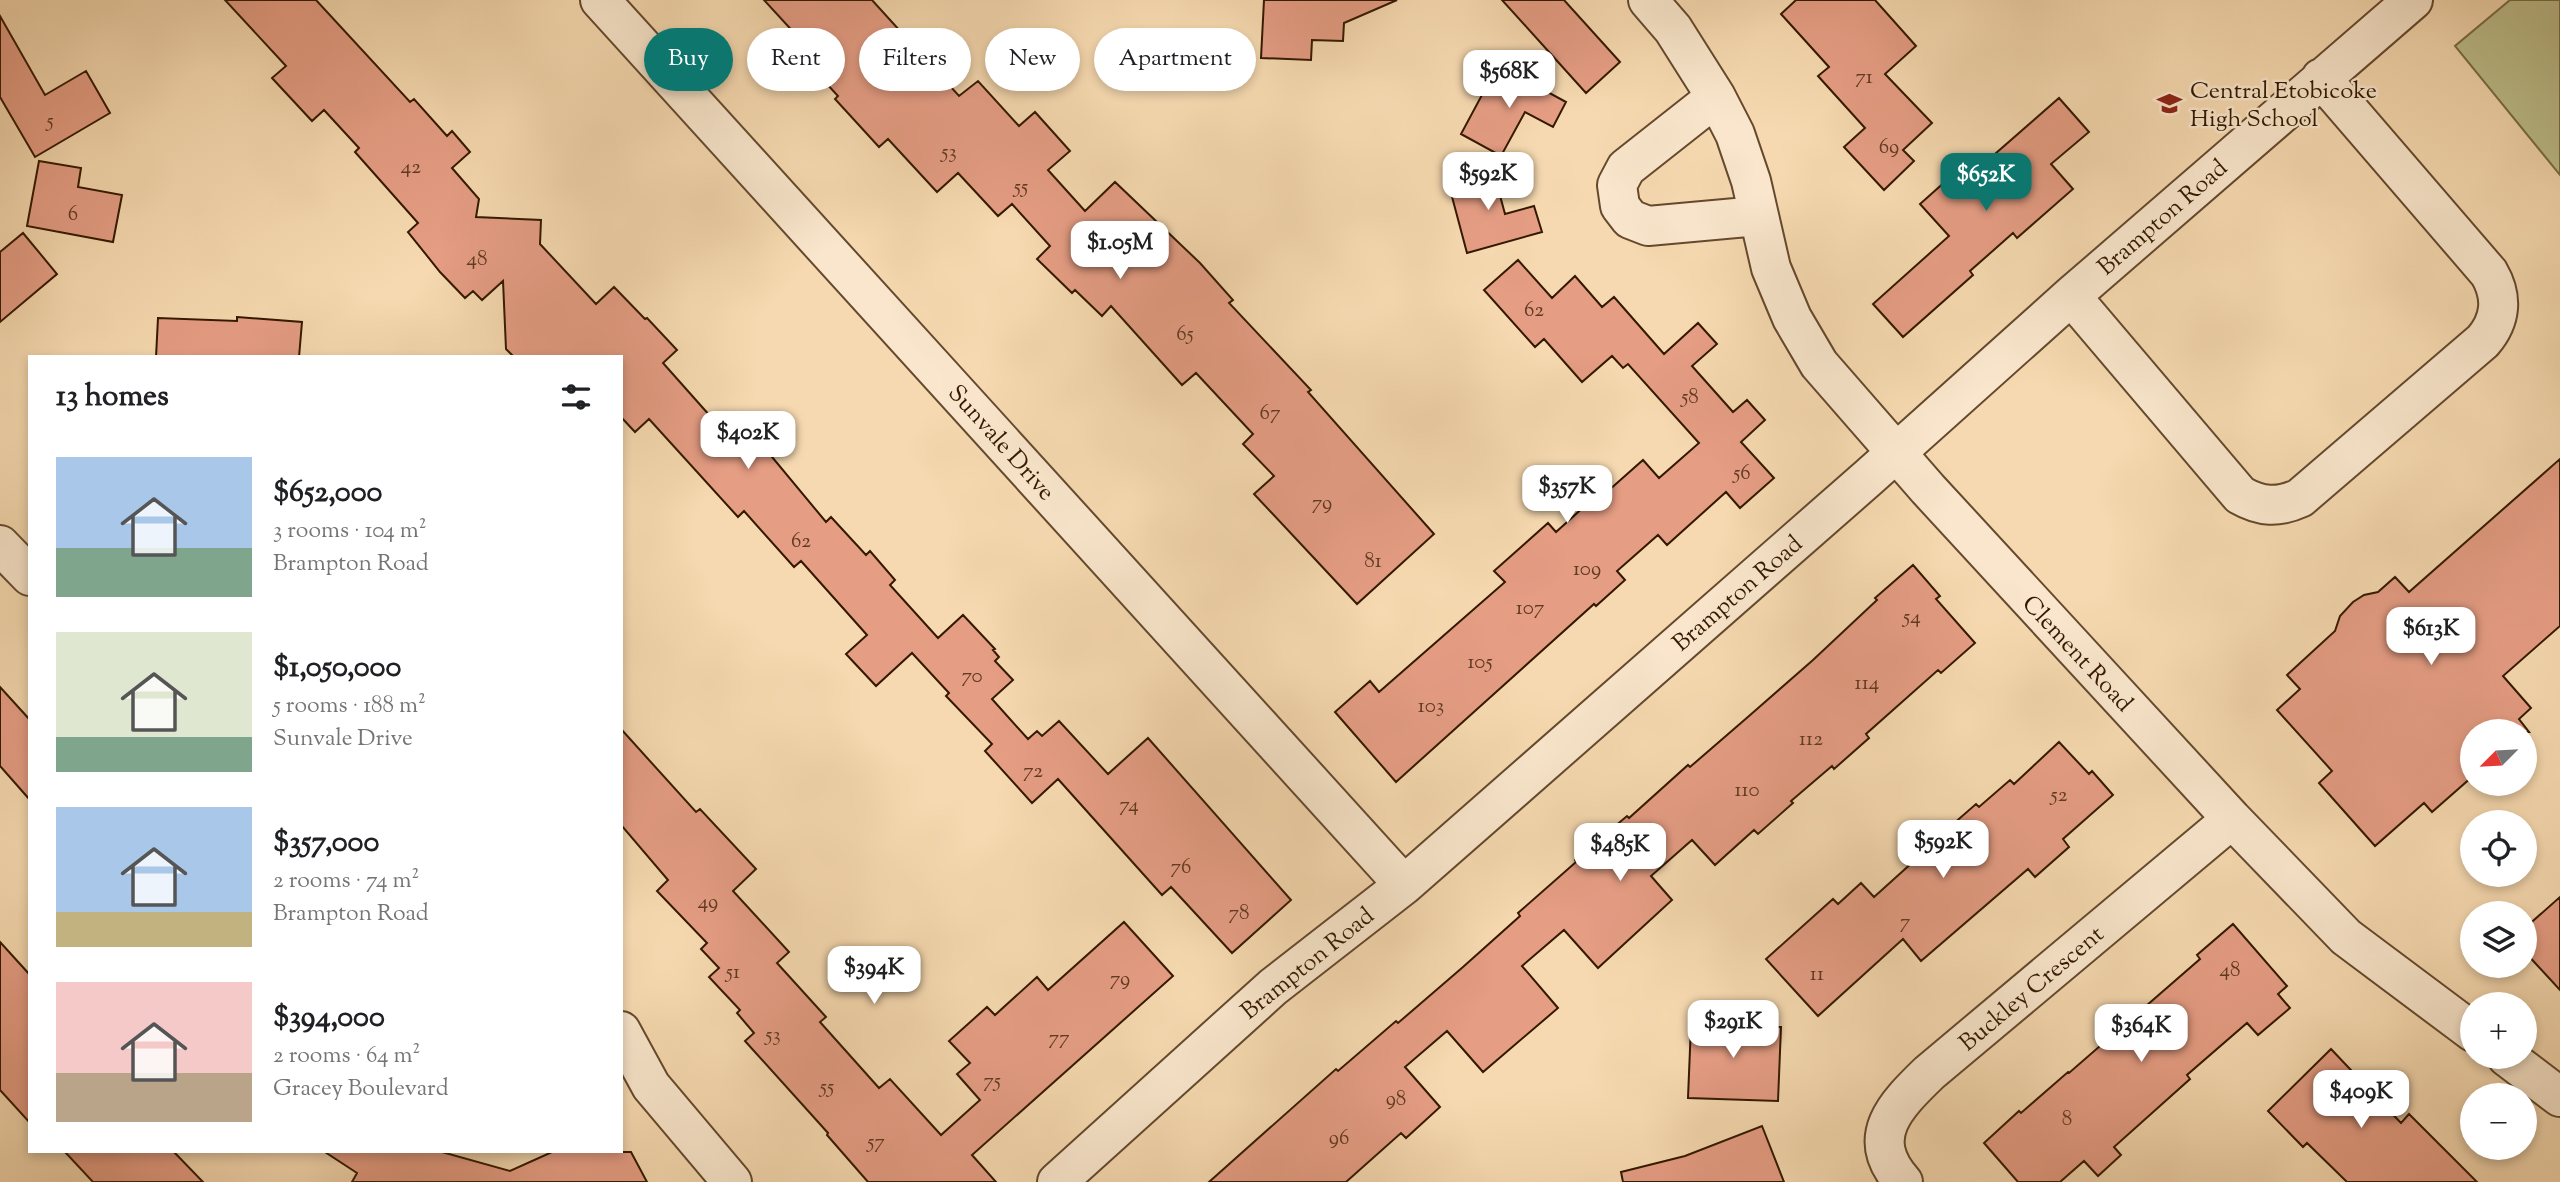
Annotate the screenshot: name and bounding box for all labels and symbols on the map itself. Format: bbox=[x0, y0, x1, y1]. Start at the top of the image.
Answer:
pin: $568K bbox=[1460, 50, 1558, 110]
house number: 71 bbox=[1855, 63, 1873, 93]
place label: Central Etobicoke High School bbox=[2190, 75, 2377, 137]
school or university icon: Central Etobicoke High School bbox=[2156, 90, 2184, 118]
house number: 5 bbox=[45, 107, 54, 137]
house number: 69 bbox=[1879, 133, 1899, 163]
house number: 53 bbox=[940, 138, 957, 168]
pin: $592K bbox=[1439, 152, 1537, 212]
street label: Brampton Road bbox=[2091, 152, 2236, 285]
house number: 42 bbox=[401, 153, 421, 183]
pin: $652K bbox=[1937, 154, 2035, 213]
house number: 55 bbox=[1013, 173, 1028, 203]
house number: 6 bbox=[68, 200, 78, 230]
pin: $1.05M bbox=[1063, 222, 1177, 281]
house number: 48 bbox=[466, 245, 488, 275]
house number: 62 bbox=[1524, 296, 1544, 326]
house number: 65 bbox=[1176, 320, 1194, 350]
street label: Sunvale Drive bbox=[939, 378, 1062, 509]
house number: 58 bbox=[1680, 383, 1699, 413]
house number: 67 bbox=[1260, 399, 1281, 429]
pin: $402K bbox=[699, 412, 797, 471]
house number: 56 bbox=[1732, 459, 1751, 489]
pin: $357K bbox=[1518, 466, 1616, 525]
house number: 79 bbox=[1312, 489, 1332, 519]
house number: 62 bbox=[791, 527, 811, 557]
street label: Brampton Road bbox=[1666, 528, 1811, 661]
house number: 81 bbox=[1364, 547, 1382, 577]
house number: 109 bbox=[1573, 555, 1601, 585]
street label: Clement Road bbox=[2013, 588, 2140, 721]
house number: 107 bbox=[1516, 594, 1545, 624]
house number: 54 bbox=[1902, 603, 1921, 633]
pin: $613K bbox=[2382, 608, 2480, 667]
house number: 105 bbox=[1467, 648, 1493, 678]
house number: 70 bbox=[961, 662, 983, 692]
house number: 114 bbox=[1855, 669, 1879, 699]
house number: 103 bbox=[1418, 692, 1444, 722]
north arrow bbox=[2460, 719, 2538, 796]
house number: 112 bbox=[1799, 725, 1823, 755]
house number: 72 bbox=[1023, 757, 1043, 787]
house number: 110 bbox=[1734, 776, 1760, 806]
house number: 52 bbox=[2049, 781, 2068, 811]
house number: 74 bbox=[1119, 791, 1139, 821]
pin: $592K bbox=[1894, 820, 1992, 880]
pin: $485K bbox=[1571, 824, 1669, 883]
house number: 76 bbox=[1171, 853, 1191, 883]
house number: 49 bbox=[698, 888, 718, 918]
house number: 78 bbox=[1228, 899, 1250, 929]
street label: Brampton Road bbox=[1234, 900, 1382, 1029]
house number: 7 bbox=[1900, 908, 1911, 938]
street label: Buckley Crescent bbox=[1952, 919, 2112, 1060]
pin: $394K bbox=[825, 946, 923, 1006]
house number: 48 bbox=[2219, 956, 2241, 986]
house number: 51 bbox=[725, 958, 740, 988]
house number: 11 bbox=[1810, 960, 1824, 990]
house number: 79 bbox=[1110, 965, 1130, 995]
pin: $291K bbox=[1684, 1000, 1782, 1060]
pin: $364K bbox=[2092, 1004, 2190, 1064]
house number: 53 bbox=[764, 1021, 781, 1051]
house number: 77 bbox=[1048, 1024, 1070, 1054]
house number: 75 bbox=[983, 1067, 1001, 1097]
pin: $409K bbox=[2312, 1070, 2410, 1130]
house number: 55 bbox=[819, 1073, 834, 1103]
house number: 98 bbox=[1386, 1085, 1406, 1115]
house number: 8 bbox=[2062, 1105, 2072, 1135]
house number: 96 bbox=[1329, 1124, 1349, 1154]
house number: 57 bbox=[866, 1128, 885, 1158]

